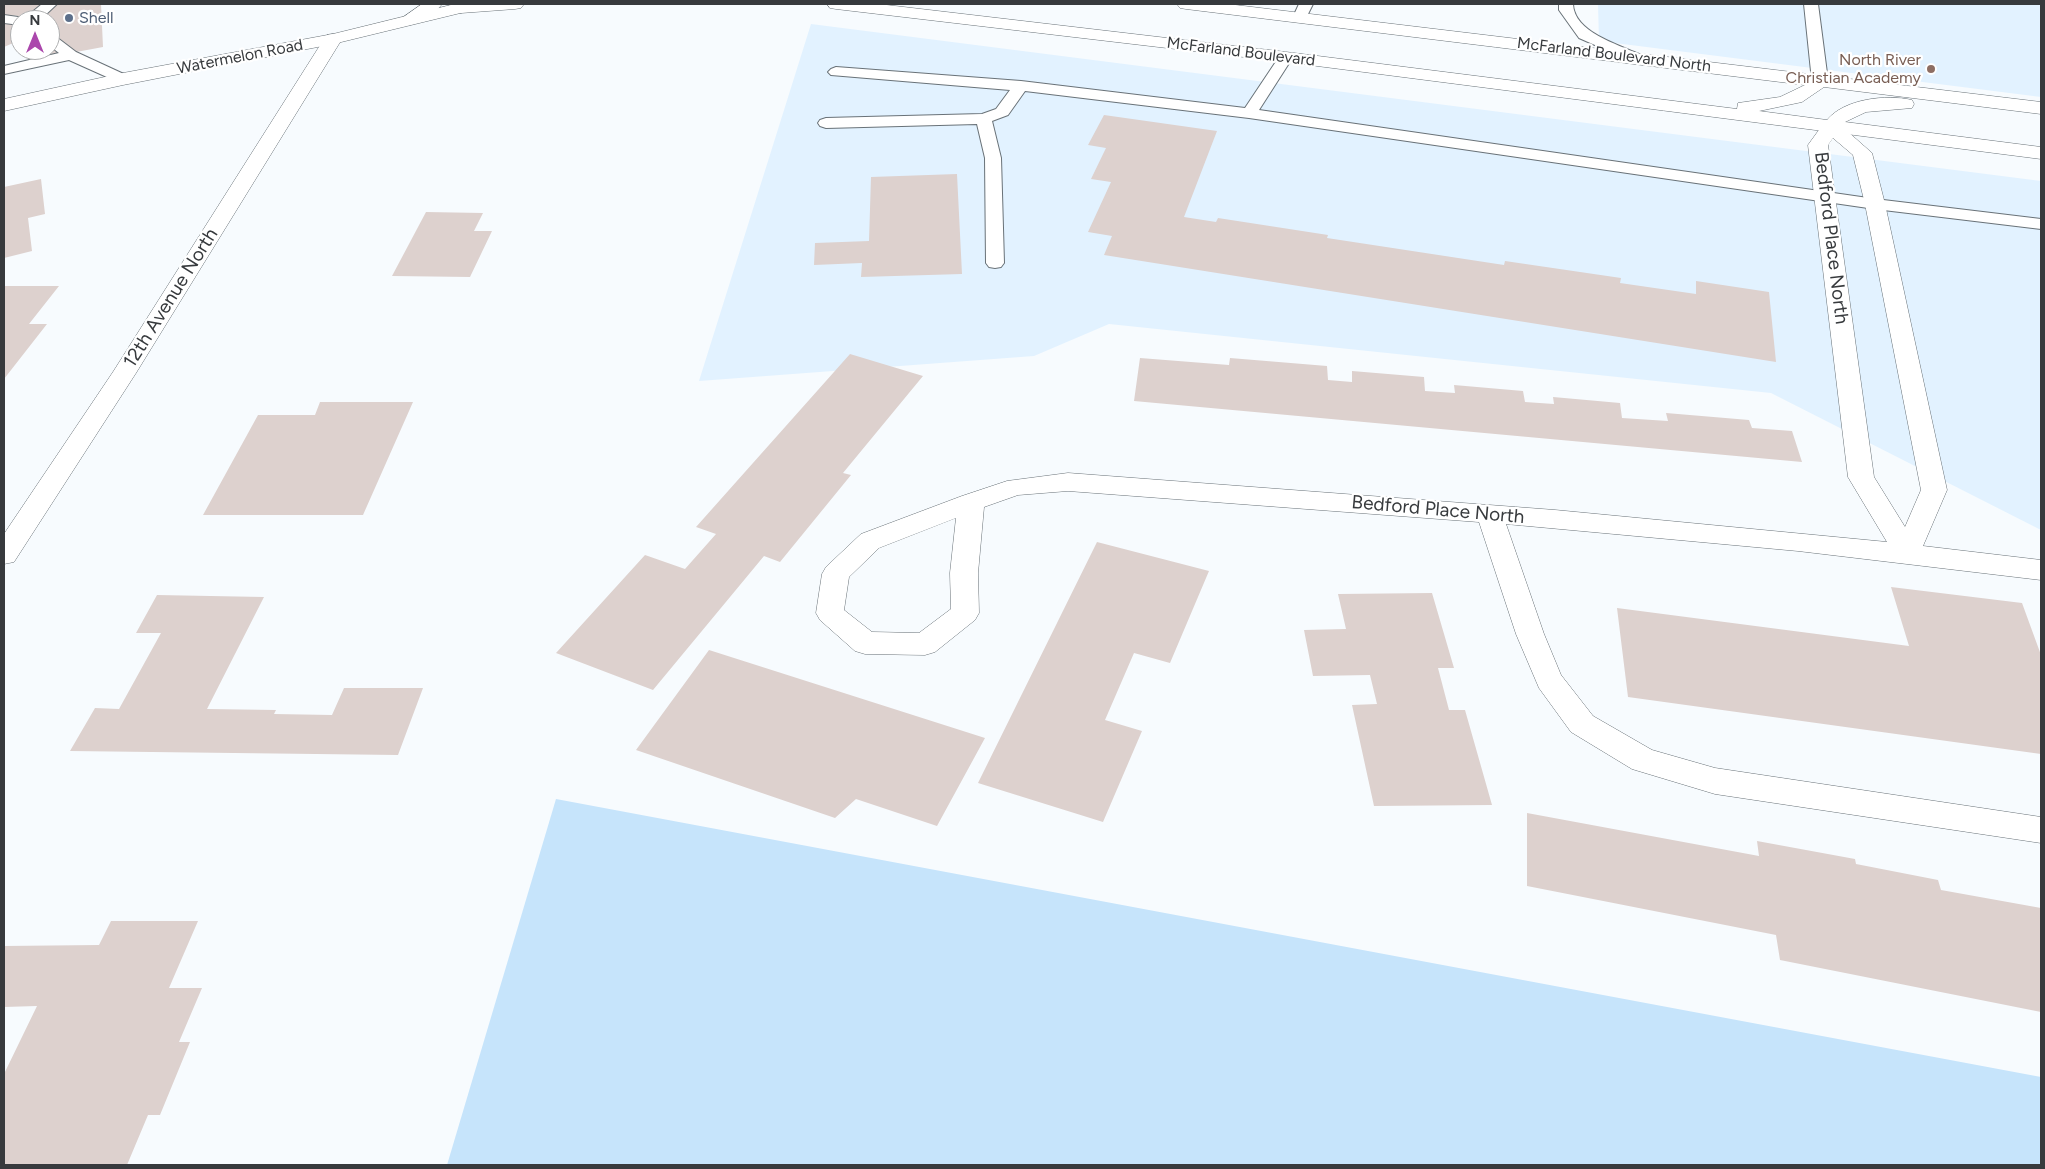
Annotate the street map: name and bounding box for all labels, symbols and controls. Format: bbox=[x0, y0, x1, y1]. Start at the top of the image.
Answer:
place label: Shell bbox=[79, 8, 114, 28]
north arrow bbox=[10, 10, 60, 60]
text: N bbox=[30, 12, 40, 29]
marker: Shell bbox=[63, 12, 75, 24]
street label: McFarland Boulevard bbox=[1166, 33, 1316, 71]
street label: McFarland Boulevard North bbox=[1516, 34, 1712, 76]
street label: Watermelon Road bbox=[175, 35, 305, 79]
place label: North River Christian Academy bbox=[1786, 50, 1921, 88]
marker: North River Christian Academy bbox=[1925, 63, 1937, 75]
street label: Bedford Place North bbox=[1809, 151, 1853, 325]
street label: 12th Avenue North bbox=[119, 224, 223, 372]
street label: Bedford Place North bbox=[1351, 491, 1525, 529]

